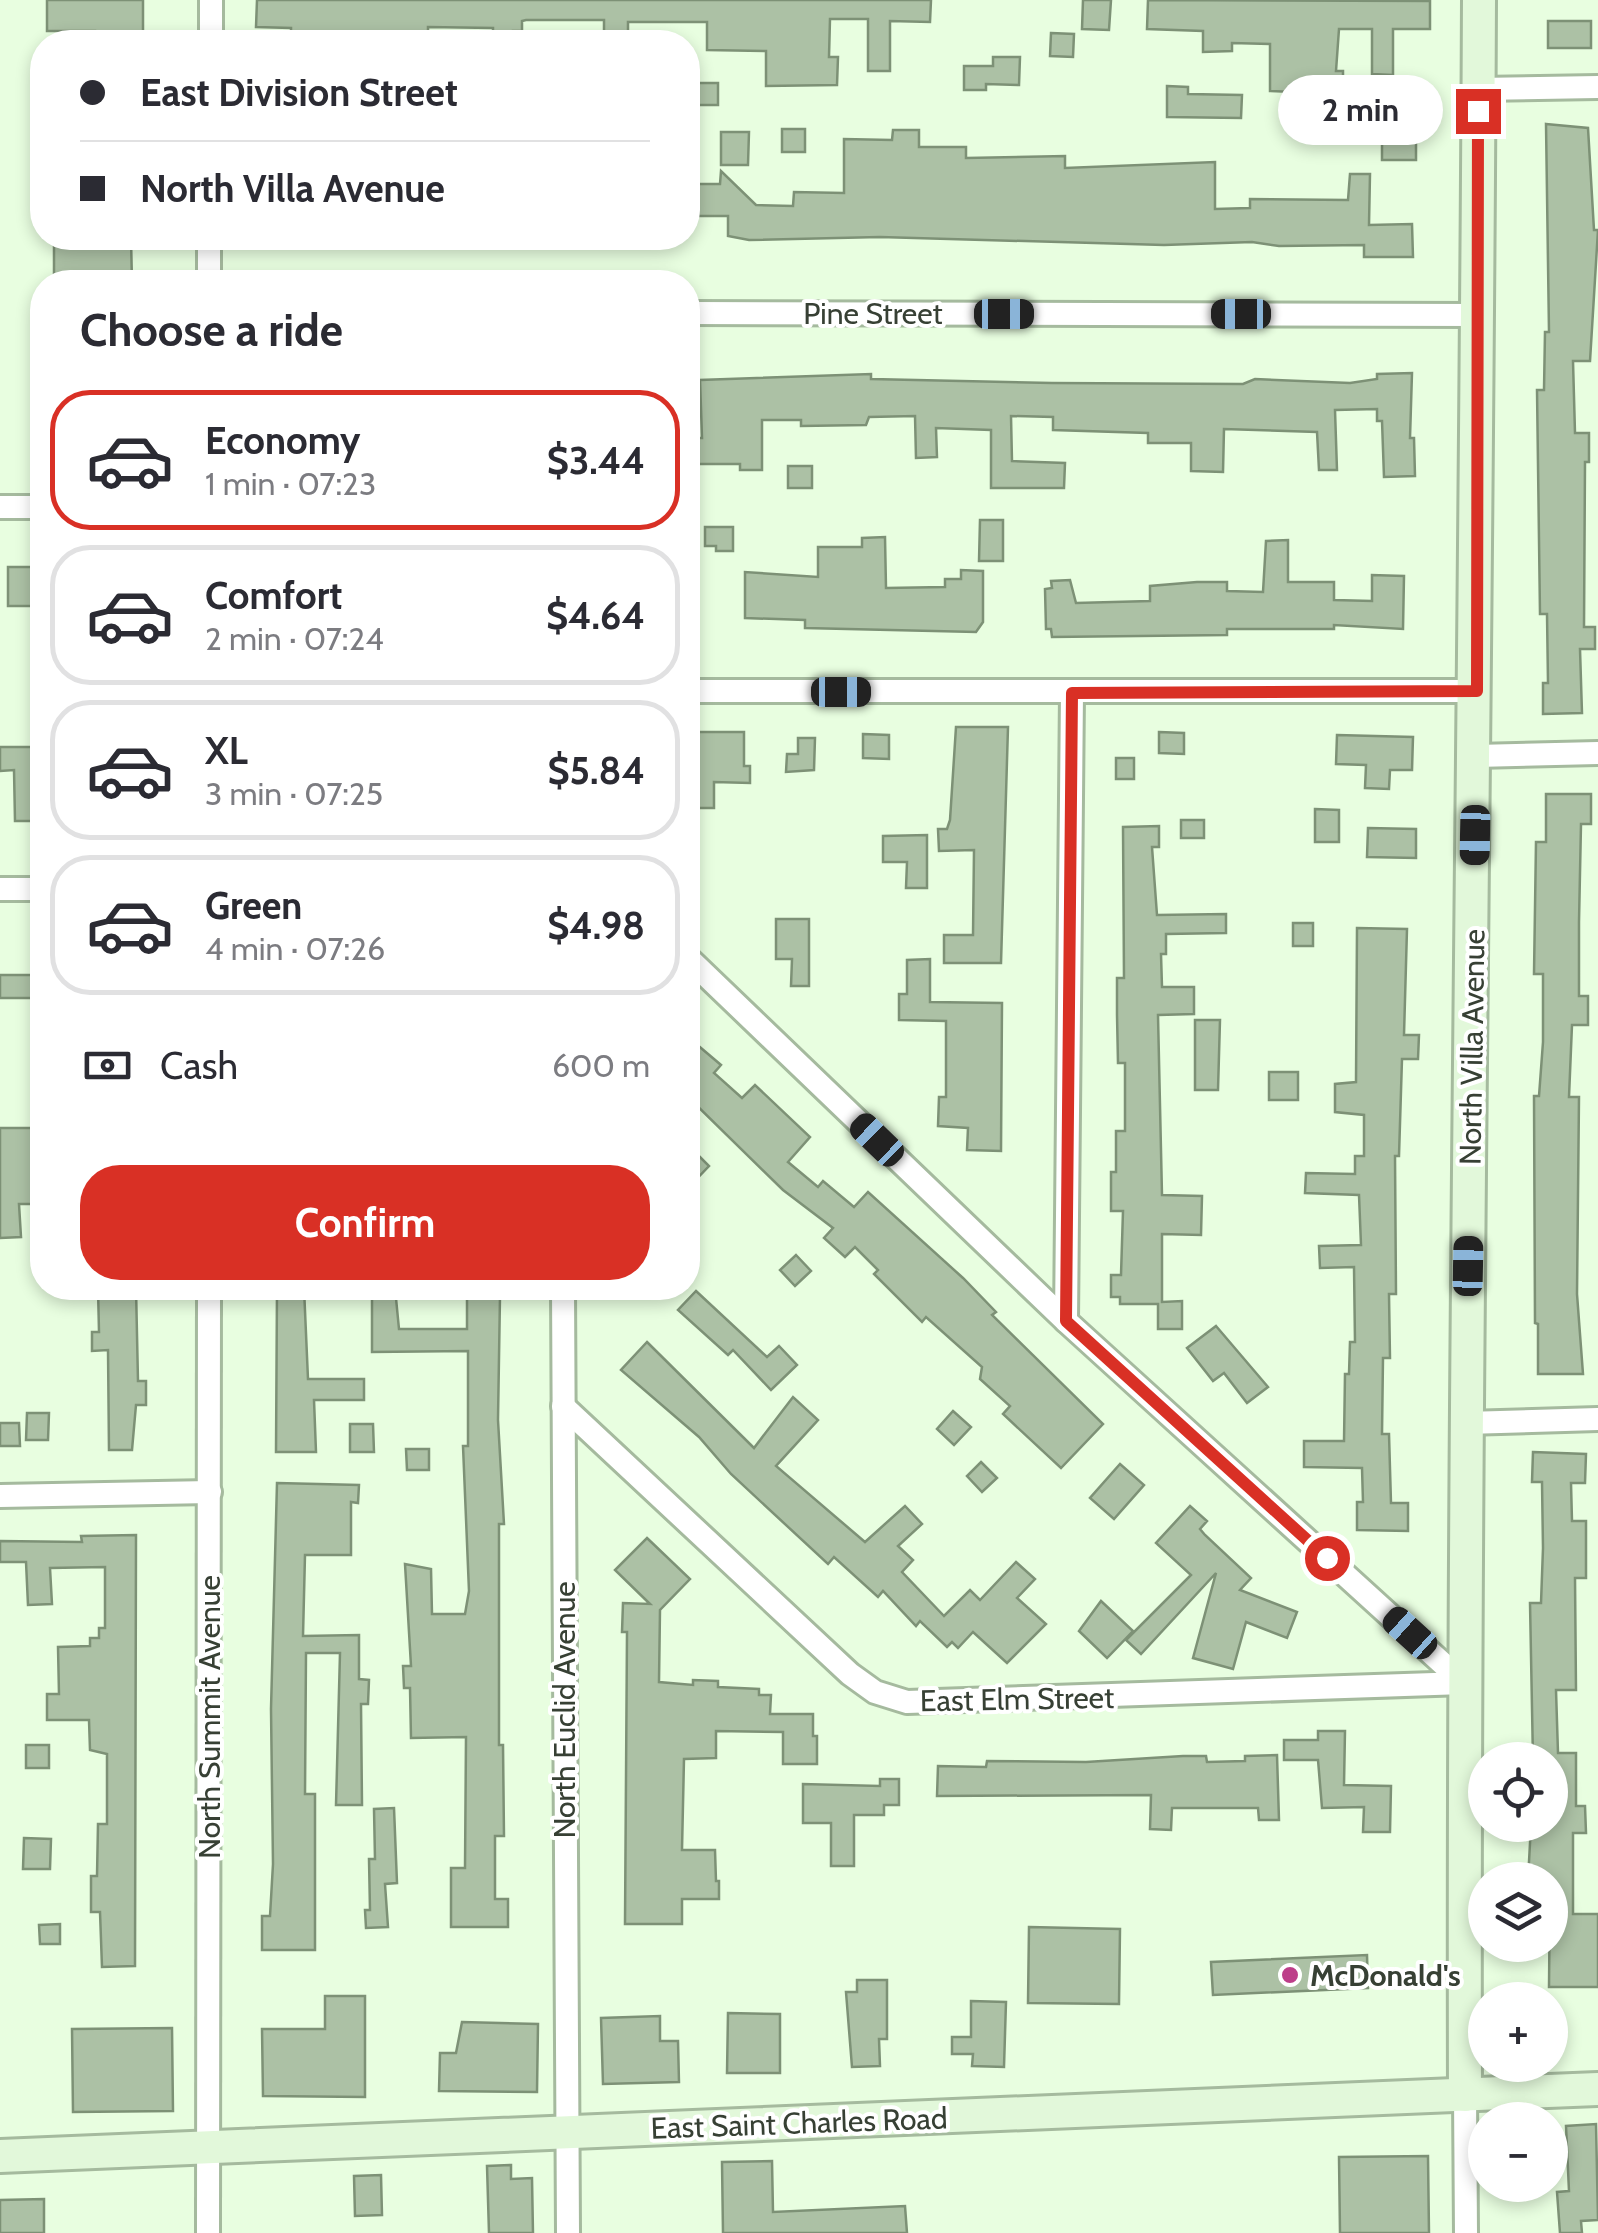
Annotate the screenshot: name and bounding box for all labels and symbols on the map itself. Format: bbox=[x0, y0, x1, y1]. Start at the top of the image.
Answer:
callout: 2 min bbox=[1278, 76, 1443, 146]
route end bbox=[1456, 89, 1501, 134]
street label: Pine Street bbox=[803, 295, 943, 332]
car bbox=[974, 299, 1034, 329]
car bbox=[1211, 299, 1271, 329]
car bbox=[811, 677, 871, 707]
car bbox=[1459, 805, 1491, 865]
street label: North Villa Avenue bbox=[1451, 929, 1493, 1165]
car bbox=[845, 1108, 909, 1172]
car bbox=[1452, 1236, 1484, 1296]
route start bbox=[1305, 1536, 1350, 1581]
street label: North Summit Avenue bbox=[191, 1575, 228, 1859]
street label: North Euclid Avenue bbox=[546, 1581, 583, 1839]
car bbox=[1378, 1602, 1442, 1664]
street label: East Elm Street bbox=[920, 1679, 1114, 1719]
place label: McDonald's bbox=[1310, 1957, 1461, 1994]
marker: McDonald's bbox=[1279, 1964, 1301, 1986]
street label: East Saint Charles Road bbox=[650, 2099, 948, 2147]

